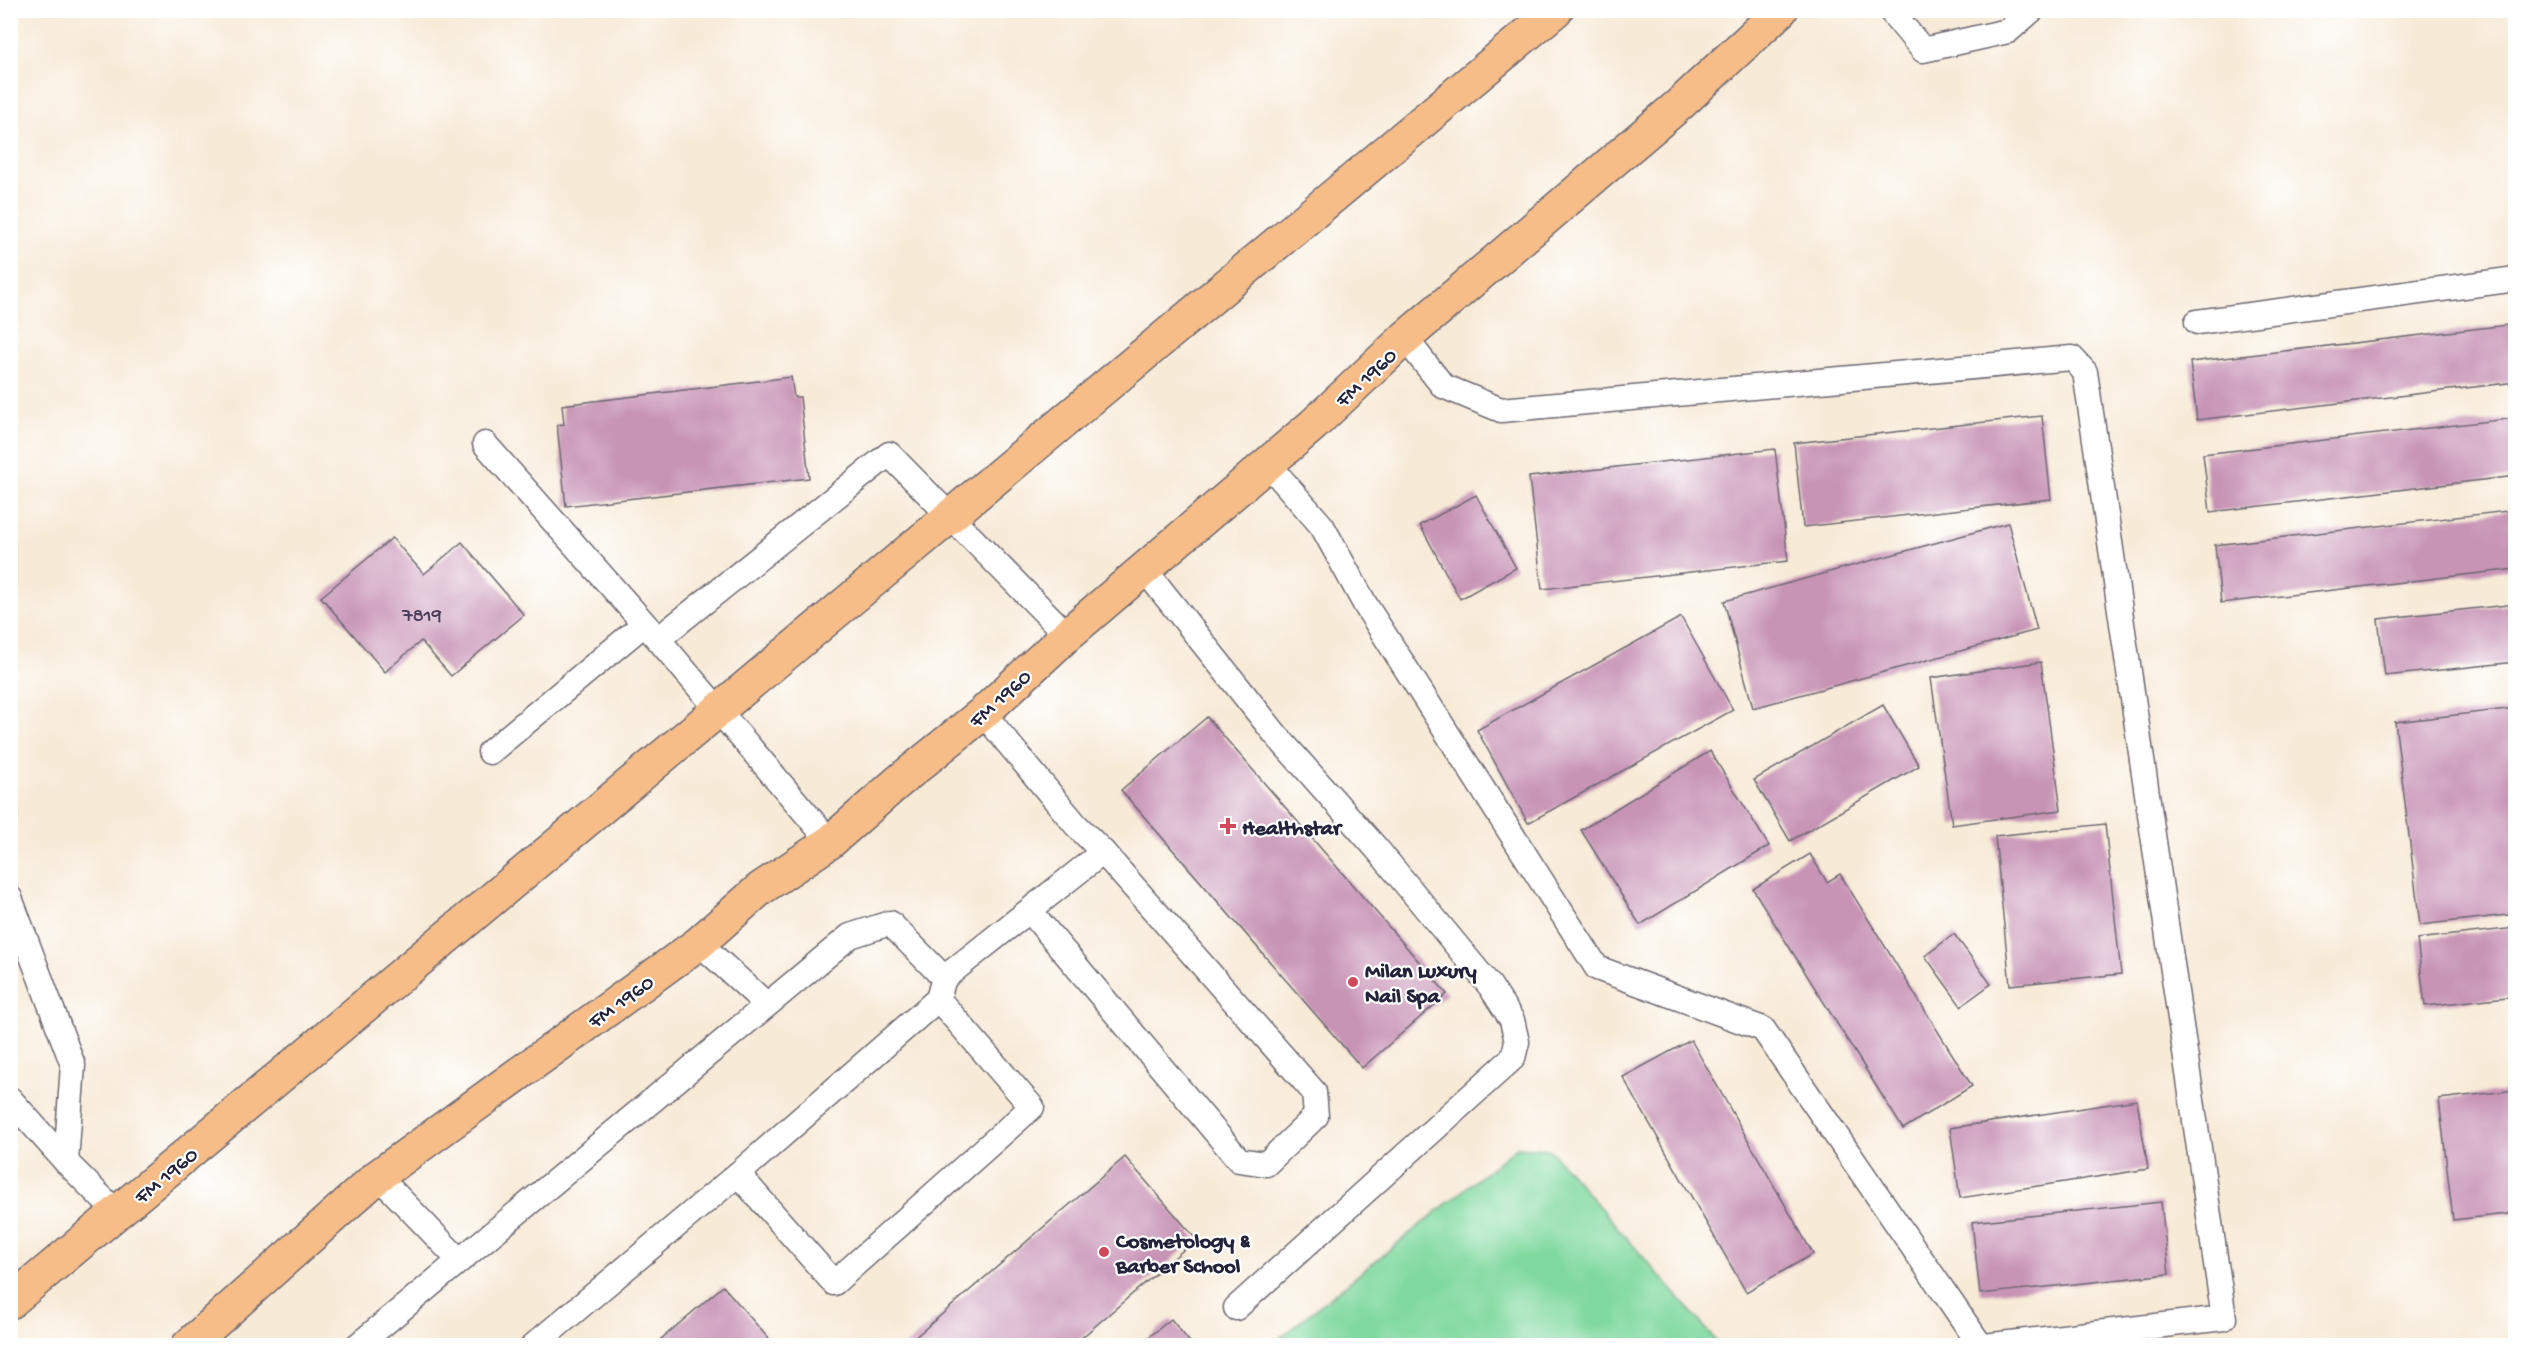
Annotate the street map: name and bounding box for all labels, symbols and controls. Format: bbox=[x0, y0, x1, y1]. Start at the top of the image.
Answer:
street label: FM 1960 bbox=[1331, 344, 1404, 415]
house number: 7819 bbox=[401, 606, 442, 629]
street label: FM 1960 bbox=[964, 665, 1038, 735]
marker: Healthstar bbox=[1219, 817, 1237, 835]
place label: Healthstar bbox=[1242, 817, 1343, 843]
place label: Milan Luxury Nail Spa bbox=[1365, 960, 1477, 1011]
street label: FM 1960 bbox=[583, 971, 660, 1036]
marker: Milan Luxury Nail Spa bbox=[1346, 975, 1360, 989]
street label: FM 1960 bbox=[130, 1143, 205, 1212]
place label: Cosmetology & Barber School bbox=[1115, 1230, 1251, 1281]
marker: Cosmetology & Barber School bbox=[1097, 1245, 1111, 1259]

